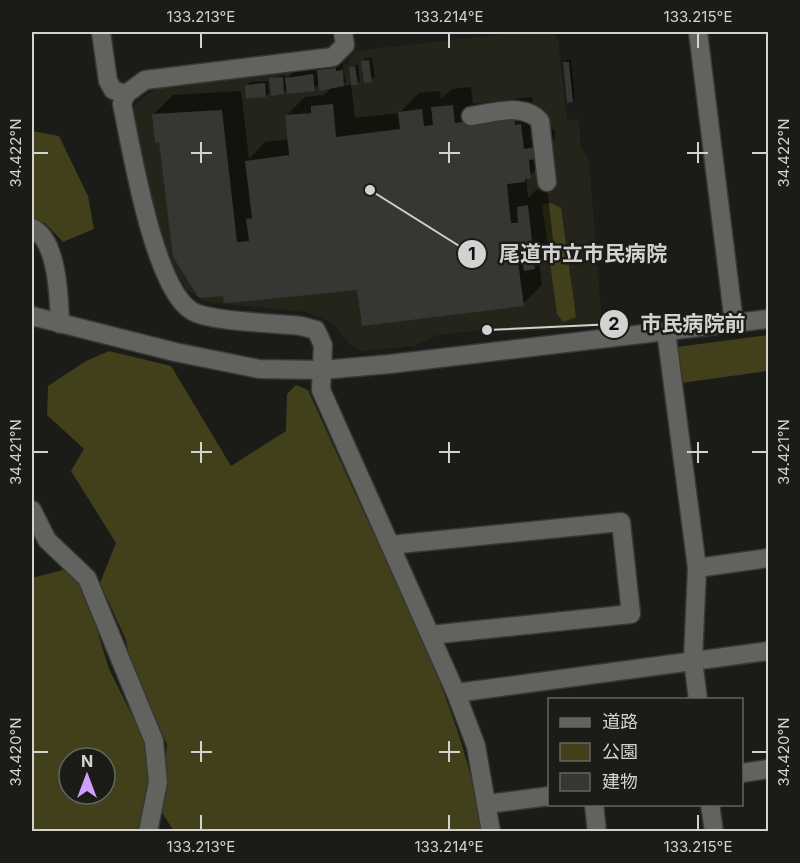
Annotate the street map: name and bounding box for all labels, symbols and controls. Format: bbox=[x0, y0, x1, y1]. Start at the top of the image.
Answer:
text: 133.213°E bbox=[167, 7, 235, 26]
text: 133.214°E bbox=[414, 7, 484, 26]
text: 133.215°E bbox=[664, 7, 732, 26]
text: 34.422°N bbox=[6, 119, 25, 187]
text: 34.422°N bbox=[774, 119, 793, 187]
callout: 尾道市立市民病院 bbox=[457, 234, 679, 273]
text: 尾道市立市民病院 bbox=[499, 241, 667, 266]
text: 1 bbox=[468, 243, 476, 264]
callout: 市民病院前 bbox=[599, 304, 758, 343]
text: 市民病院前 bbox=[641, 311, 746, 336]
text: 2 bbox=[608, 313, 620, 334]
text: 34.421°N bbox=[6, 419, 25, 485]
text: 34.421°N bbox=[774, 419, 793, 485]
legend bbox=[548, 698, 743, 806]
text: 道路 bbox=[602, 711, 638, 732]
text: 34.420°N bbox=[6, 717, 25, 787]
text: 34.420°N bbox=[774, 717, 793, 787]
text: 公園 bbox=[602, 741, 638, 762]
north arrow bbox=[57, 746, 117, 806]
text: N bbox=[81, 751, 93, 771]
text: 建物 bbox=[602, 771, 638, 792]
text: 133.213°E bbox=[167, 837, 235, 856]
text: 133.214°E bbox=[414, 837, 484, 856]
text: 133.215°E bbox=[664, 837, 732, 856]

